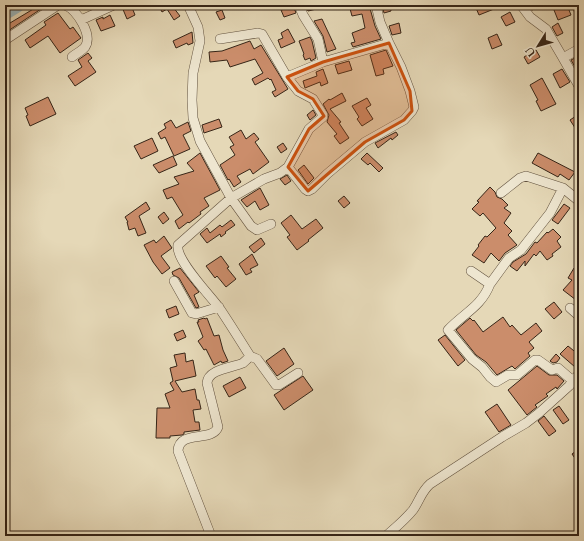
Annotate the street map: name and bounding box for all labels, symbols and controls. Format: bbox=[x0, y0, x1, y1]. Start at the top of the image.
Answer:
north arrow bbox=[518, 26, 558, 66]
text: U bbox=[522, 44, 539, 60]

